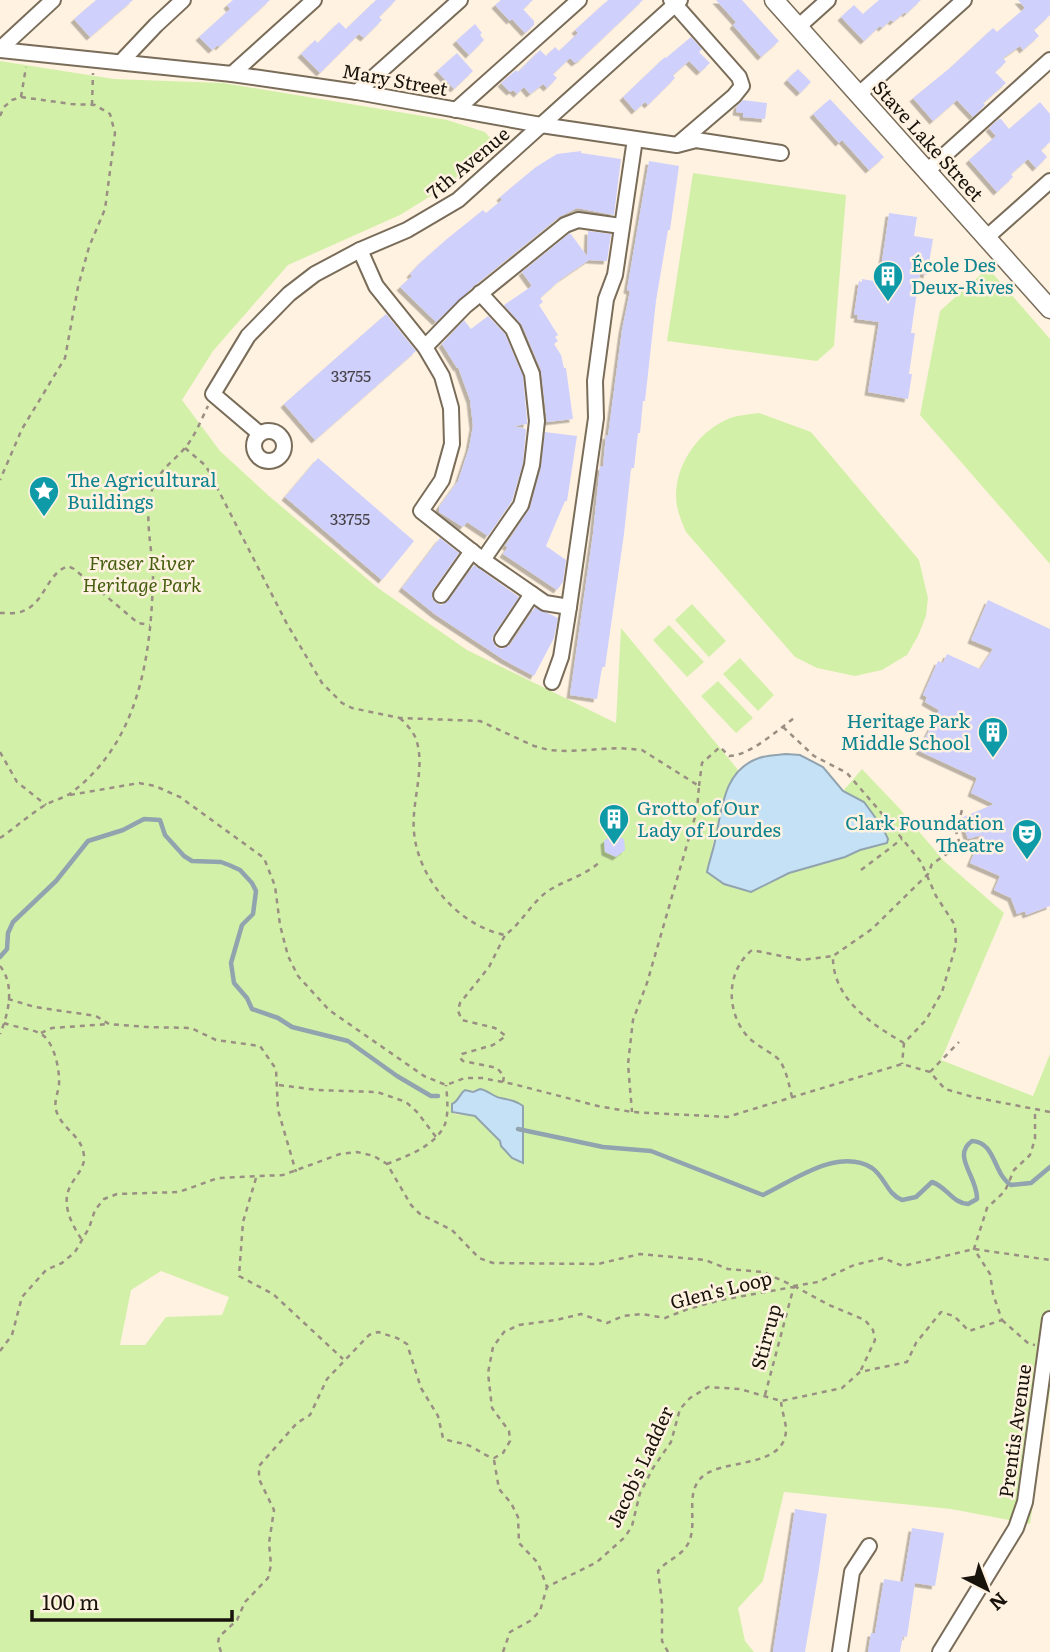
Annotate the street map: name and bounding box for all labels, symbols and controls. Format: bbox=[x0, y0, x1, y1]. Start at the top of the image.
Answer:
street label: Mary Street bbox=[340, 56, 451, 102]
street label: Stave Lake Street bbox=[867, 74, 991, 207]
street label: 7th Avenue bbox=[420, 119, 515, 205]
place label: École Des Deux-Rives bbox=[911, 250, 1014, 300]
building icon: École Des Deux-Rives bbox=[871, 259, 905, 303]
house number: 33755 bbox=[331, 363, 371, 387]
place label: The Agricultural Buildings bbox=[67, 465, 217, 515]
place icon: The Agricultural Buildings bbox=[27, 474, 61, 518]
house number: 33755 bbox=[330, 506, 370, 530]
park label: Fraser River Heritage Park bbox=[83, 548, 202, 598]
place label: Heritage Park Middle School bbox=[840, 706, 970, 756]
building icon: Heritage Park Middle School bbox=[976, 715, 1010, 759]
place label: Grotto of Our Lady of Lourdes bbox=[637, 793, 781, 843]
building icon: Grotto of Our Lady of Lourdes bbox=[597, 802, 631, 846]
place label: Clark Foundation Theatre bbox=[845, 808, 1004, 858]
theatre icon: Clark Foundation Theatre bbox=[1010, 817, 1044, 861]
street label: Glen's Loop bbox=[667, 1263, 775, 1315]
street label: Stirrup bbox=[743, 1301, 787, 1373]
street label: Prentis Avenue bbox=[991, 1362, 1037, 1500]
street label: Jacob's Ladder bbox=[599, 1401, 679, 1532]
north arrow bbox=[952, 1554, 1022, 1624]
scale bar bbox=[32, 1578, 231, 1622]
text: 100 m bbox=[42, 1585, 99, 1616]
text: N bbox=[984, 1587, 1014, 1618]

